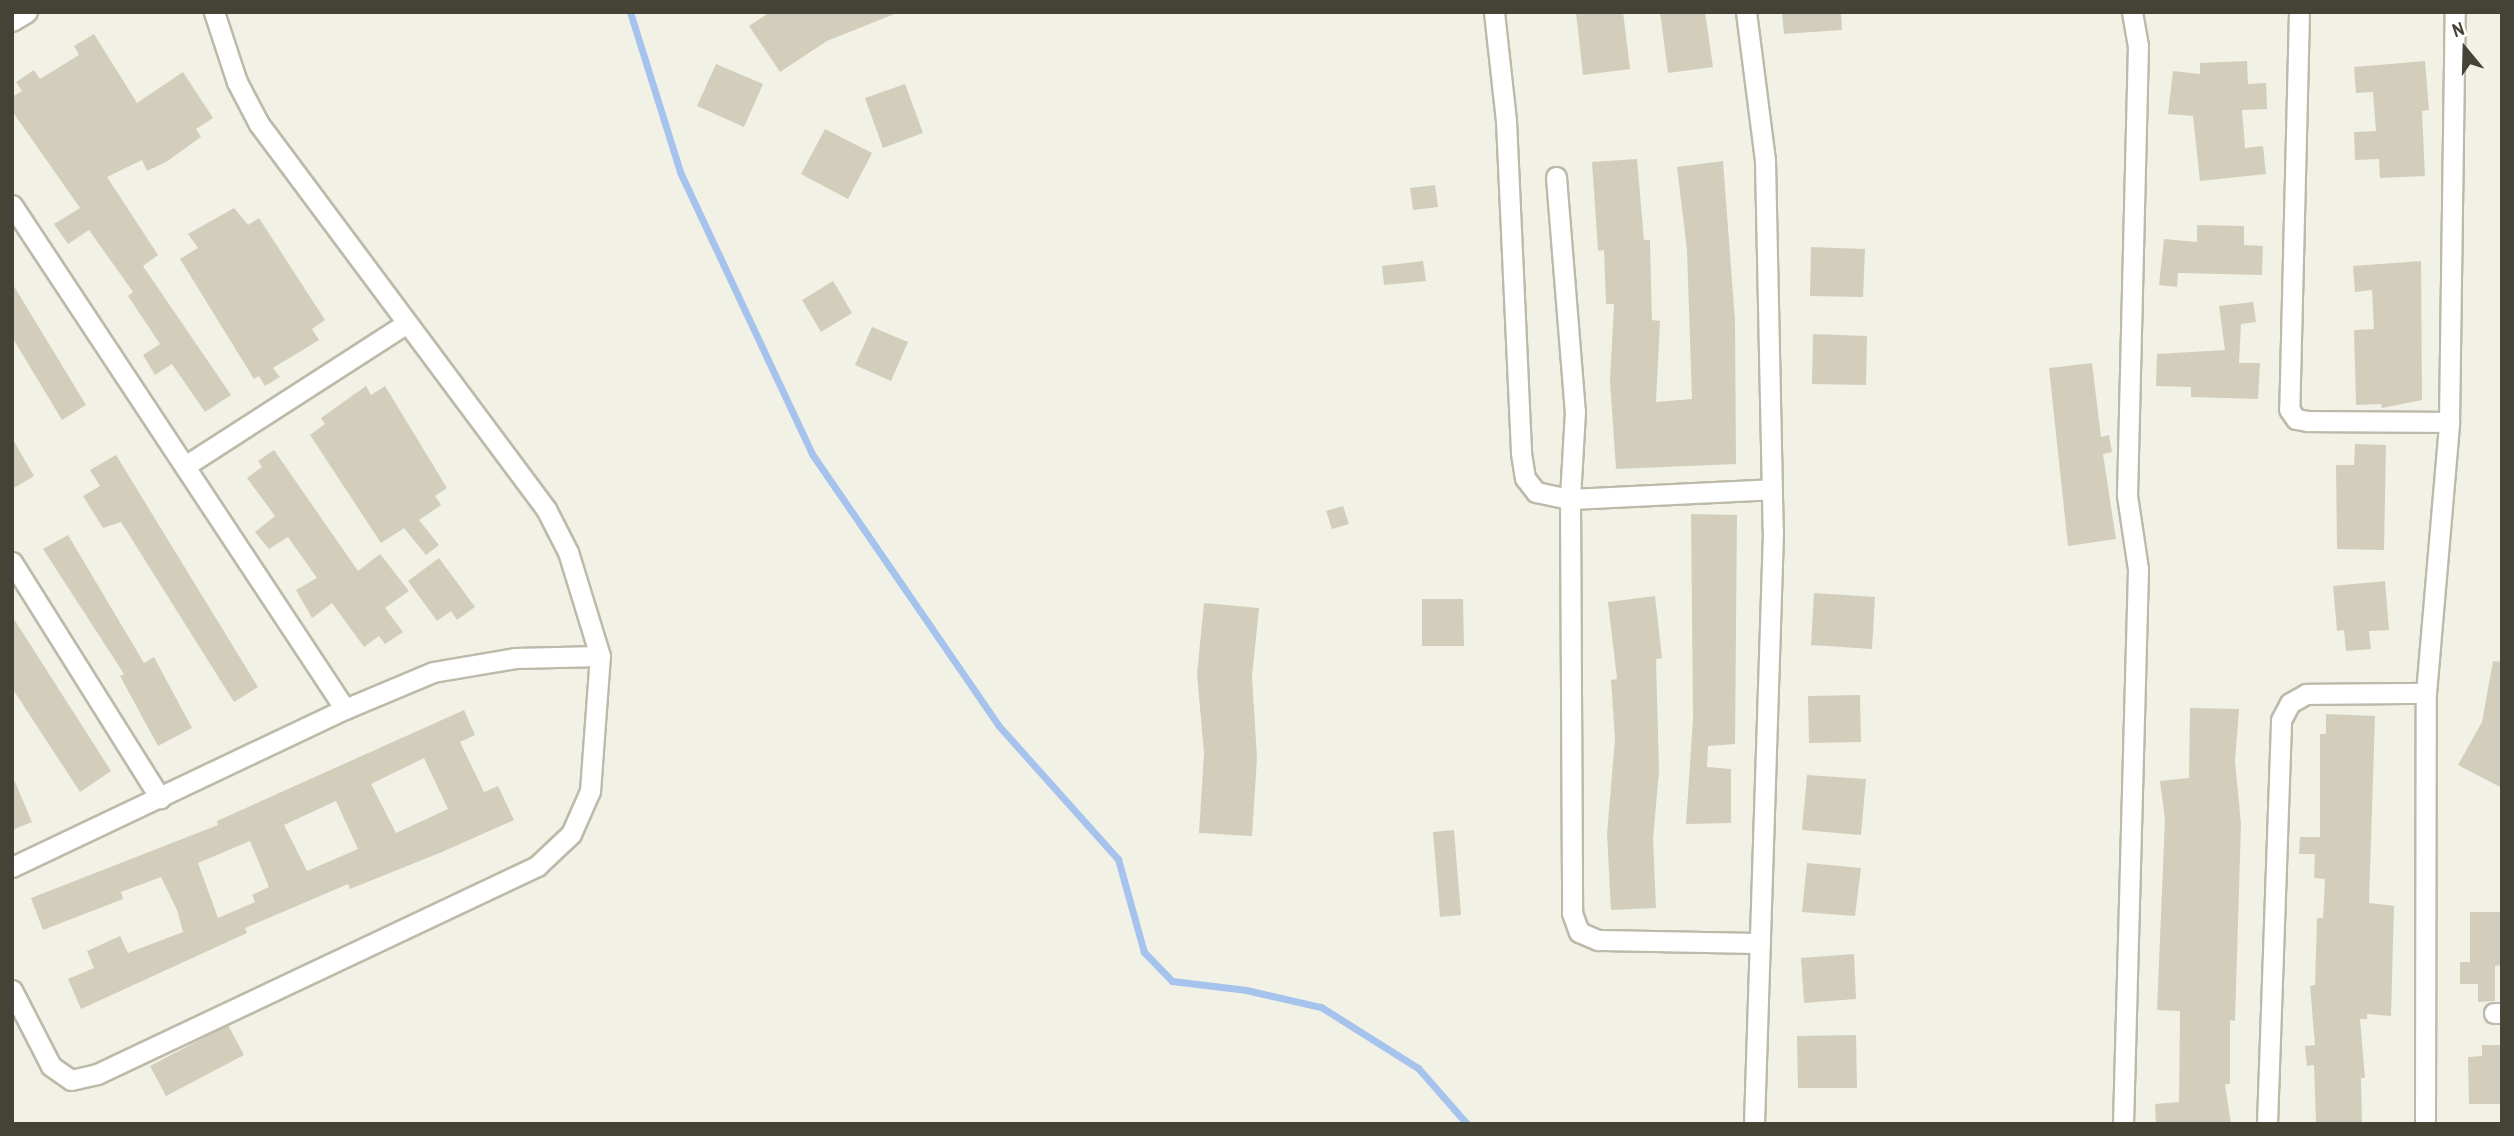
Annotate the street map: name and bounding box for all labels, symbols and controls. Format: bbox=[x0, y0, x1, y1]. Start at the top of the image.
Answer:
north arrow bbox=[2430, 14, 2500, 84]
text: N bbox=[2449, 15, 2468, 43]

